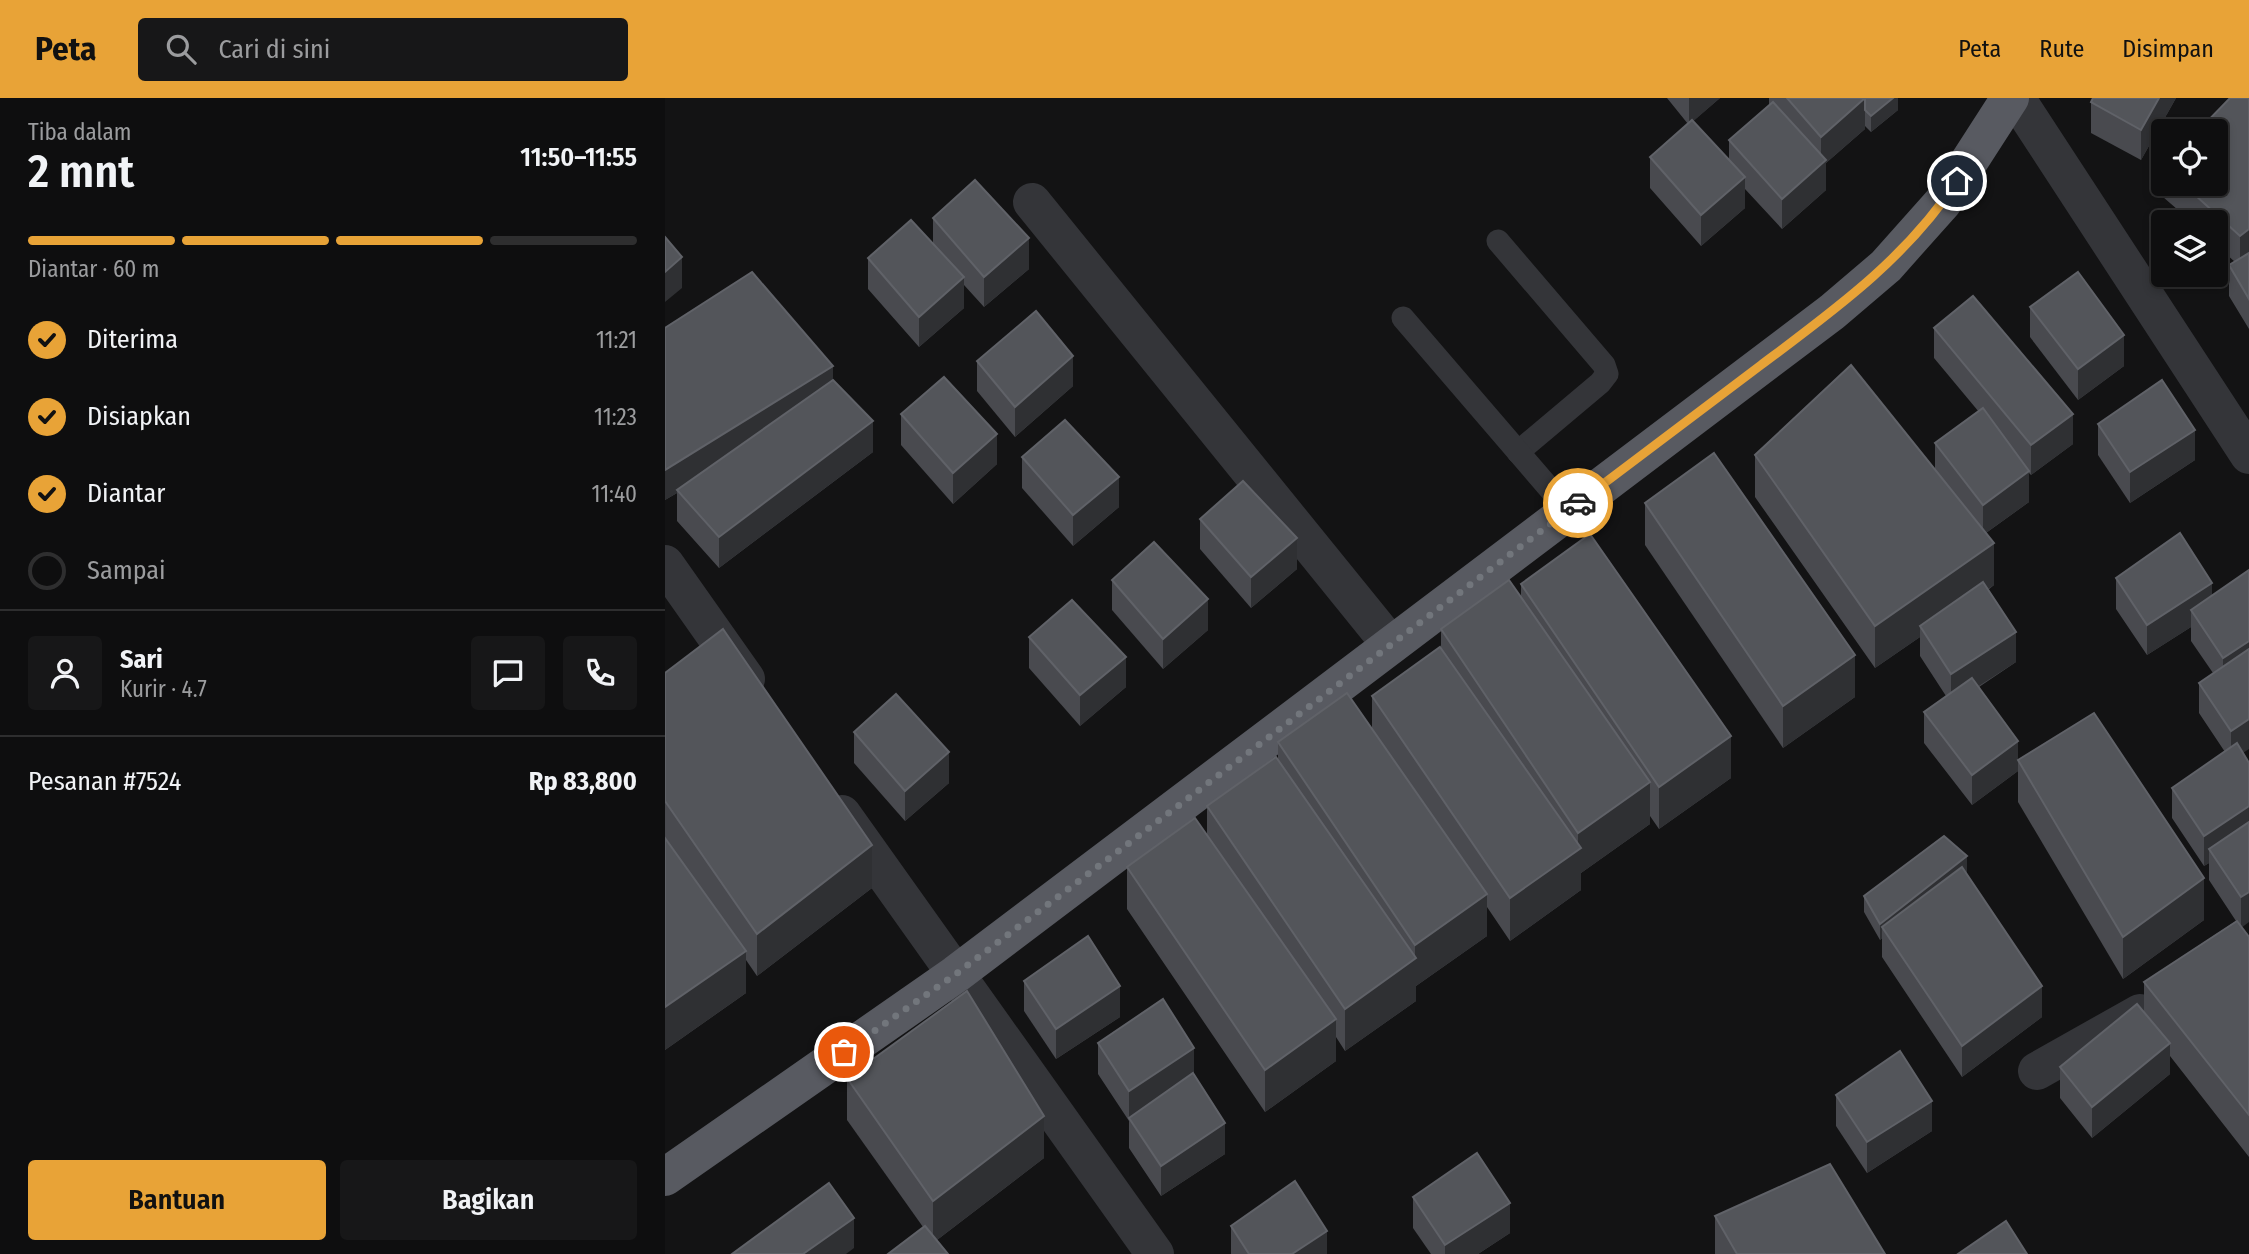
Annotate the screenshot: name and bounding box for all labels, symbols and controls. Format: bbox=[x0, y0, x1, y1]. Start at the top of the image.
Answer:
search box bbox=[138, 18, 628, 81]
text: Peta bbox=[35, 29, 96, 69]
icon: search bbox=[162, 30, 200, 68]
text: Cari di sini bbox=[218, 34, 330, 65]
text: Peta bbox=[1958, 35, 2001, 63]
text: Rute bbox=[2039, 35, 2084, 63]
text: Disimpan bbox=[2122, 35, 2214, 63]
text: Tiba dalam bbox=[28, 118, 131, 146]
map controls bbox=[2151, 119, 2228, 287]
button: locate bbox=[2151, 119, 2228, 196]
text: 11:50–11:55 bbox=[520, 142, 637, 173]
text: 2 mnt bbox=[28, 144, 134, 199]
pin bbox=[1927, 151, 1987, 211]
icon: home bbox=[1938, 162, 1976, 200]
button: layers bbox=[2151, 210, 2228, 287]
text: Diantar · 60 m bbox=[28, 255, 159, 283]
icon: check bbox=[28, 321, 66, 359]
text: Diterima bbox=[87, 324, 178, 355]
text: 11:21 bbox=[596, 326, 637, 354]
icon: check bbox=[28, 398, 66, 436]
text: Disiapkan bbox=[87, 401, 191, 432]
text: 11:23 bbox=[594, 403, 637, 431]
courier bbox=[1543, 468, 1613, 538]
icon: check bbox=[28, 475, 66, 513]
text: Diantar bbox=[87, 478, 165, 509]
text: 11:40 bbox=[592, 480, 637, 508]
icon: car bbox=[1559, 484, 1597, 522]
text: Sampai bbox=[87, 555, 166, 586]
button: person bbox=[28, 636, 102, 710]
button: chat bbox=[471, 636, 545, 710]
button: phone bbox=[563, 636, 637, 710]
text: Sari bbox=[120, 644, 163, 675]
text: Kurir · 4.7 bbox=[120, 675, 207, 703]
text: Pesanan #7524 bbox=[28, 766, 181, 797]
text: Rp 83,800 bbox=[529, 766, 637, 797]
pin bbox=[814, 1022, 874, 1082]
icon: bag bbox=[825, 1033, 863, 1071]
button: Bantuan bbox=[28, 1160, 326, 1240]
button: Bagikan bbox=[340, 1160, 637, 1240]

